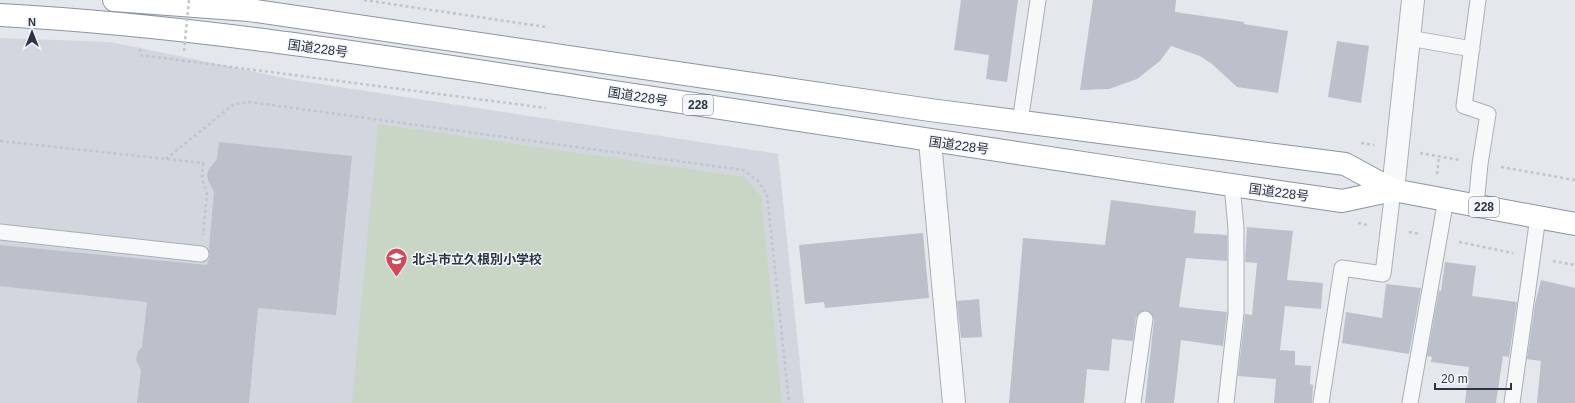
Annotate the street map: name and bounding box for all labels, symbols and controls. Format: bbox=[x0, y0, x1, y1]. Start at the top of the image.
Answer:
north arrow bbox=[12, 12, 52, 52]
text: N bbox=[28, 16, 36, 28]
street label: 国道228号 bbox=[287, 37, 349, 60]
street label: 国道228号 bbox=[607, 84, 669, 109]
road number: 228 bbox=[683, 95, 713, 115]
street label: 国道228号 bbox=[928, 134, 990, 157]
street label: 国道228号 bbox=[1248, 181, 1310, 204]
road number: 228 bbox=[1469, 197, 1499, 217]
school or university icon: 北斗市立久根別小学校 bbox=[383, 246, 409, 279]
place label: 北斗市立久根別小学校 bbox=[412, 252, 542, 267]
scale bar bbox=[1435, 365, 1511, 391]
text: 20 m bbox=[1441, 372, 1468, 386]

